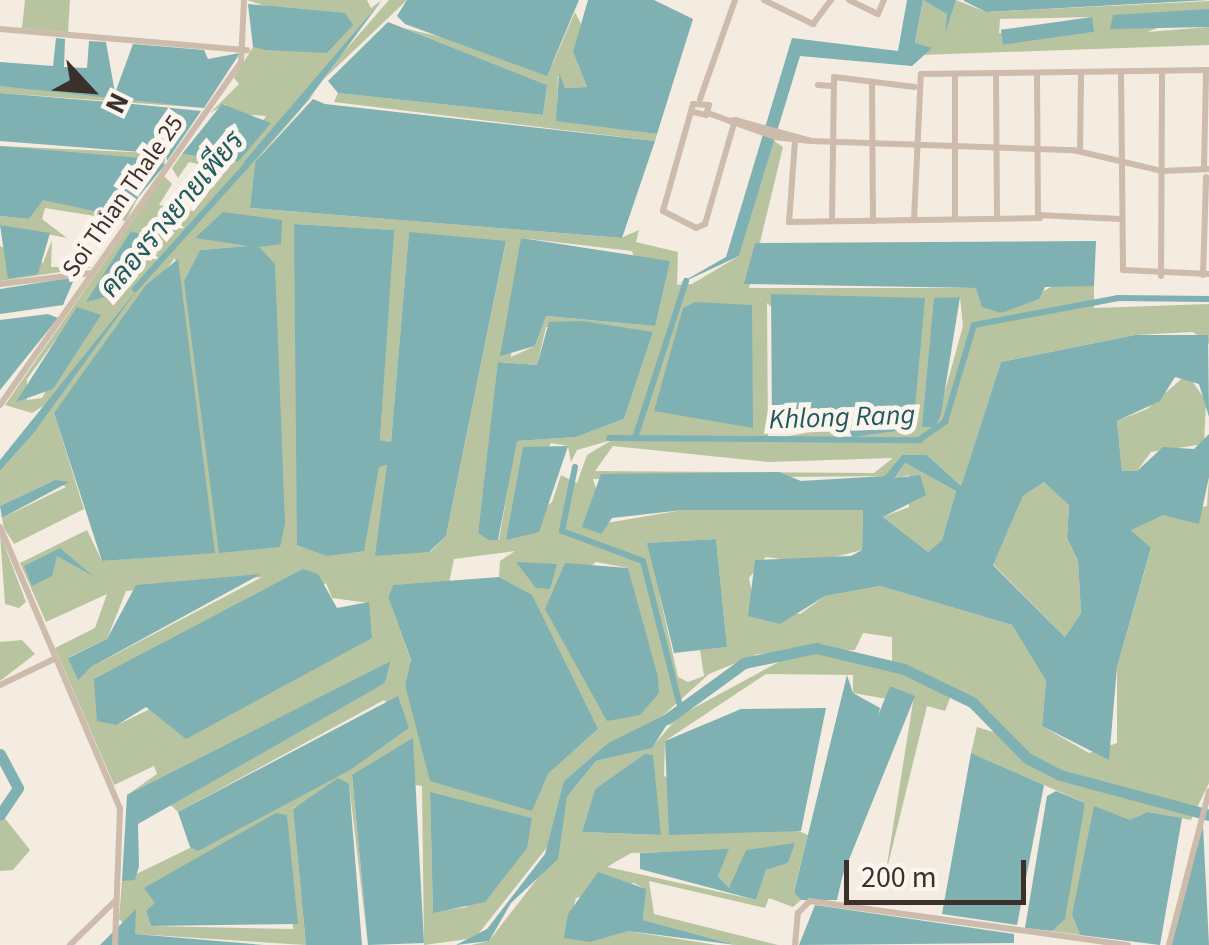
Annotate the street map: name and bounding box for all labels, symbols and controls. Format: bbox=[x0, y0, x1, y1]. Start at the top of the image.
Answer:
north arrow bbox=[40, 40, 140, 140]
text: N bbox=[95, 86, 139, 120]
street label: Soi Thian Thale 25 bbox=[56, 109, 190, 283]
water label: คลองรางยายเพียร bbox=[93, 124, 251, 304]
water label: Khlong Rang bbox=[768, 398, 916, 436]
scale bar bbox=[849, 840, 1032, 902]
text: 200 m bbox=[861, 856, 937, 899]

